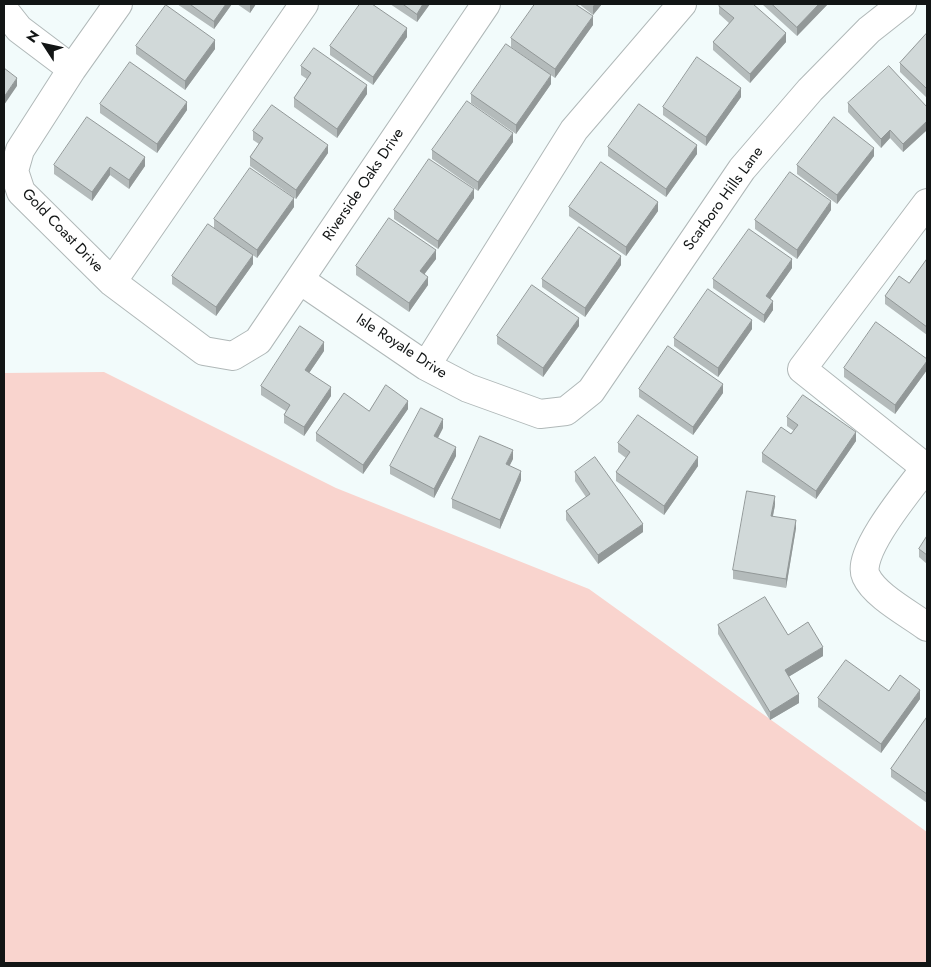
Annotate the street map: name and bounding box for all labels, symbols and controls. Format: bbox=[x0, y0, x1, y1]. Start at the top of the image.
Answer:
north arrow bbox=[20, 20, 70, 70]
text: N bbox=[21, 26, 44, 47]
street label: Riverside Oaks Drive bbox=[320, 125, 408, 245]
street label: Scarboro Hills Lane bbox=[680, 144, 768, 254]
street label: Gold Coast Drive bbox=[17, 185, 107, 277]
street label: Isle Royale Drive bbox=[352, 311, 450, 383]

